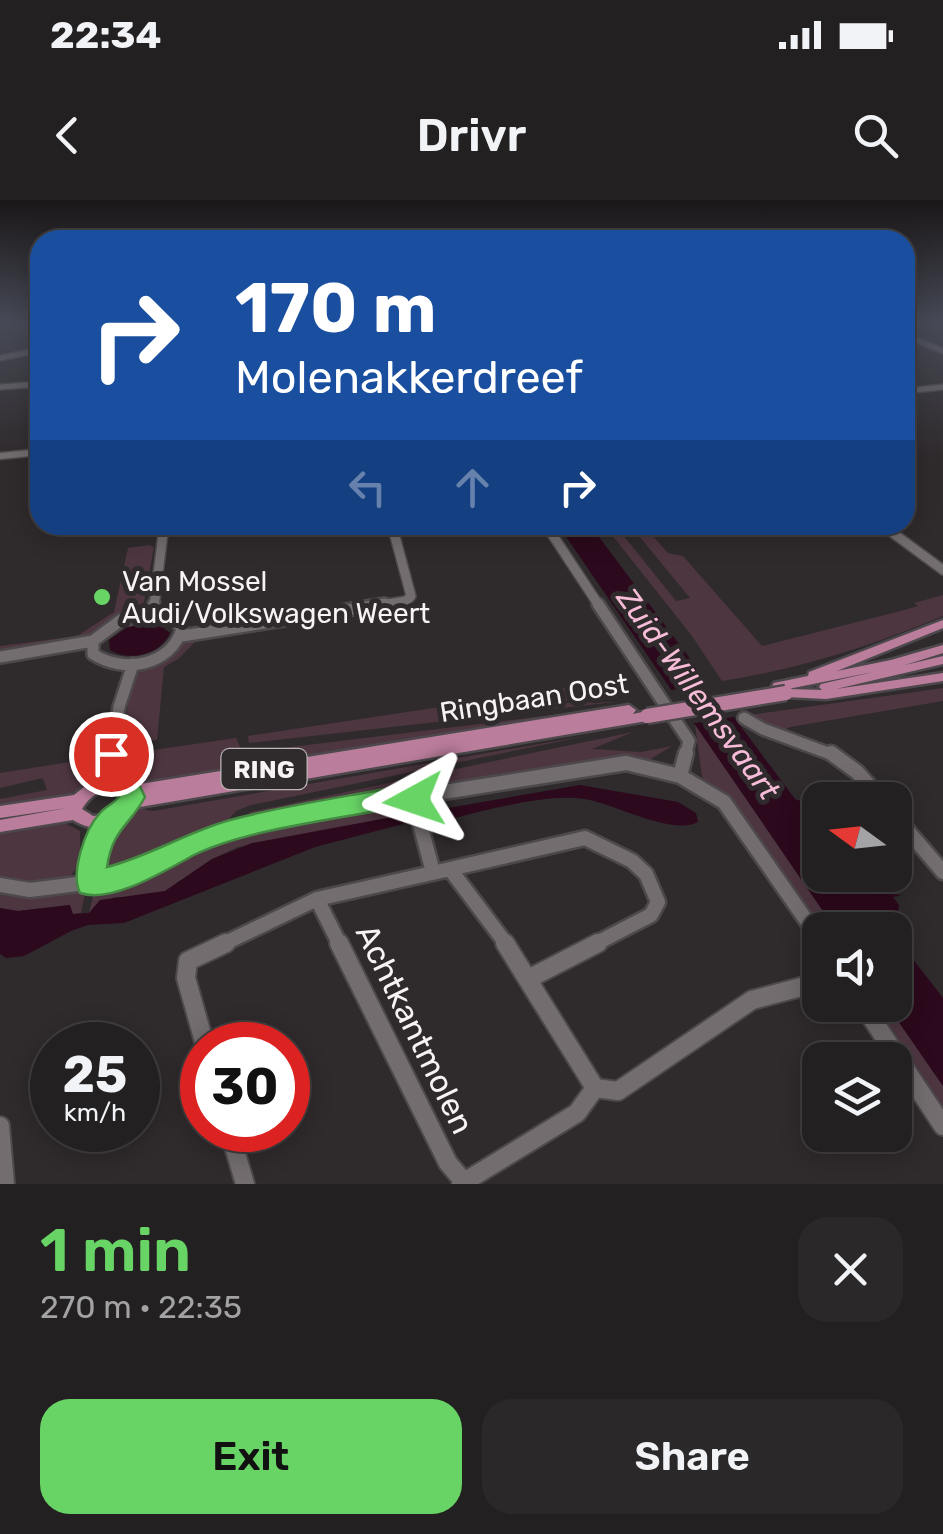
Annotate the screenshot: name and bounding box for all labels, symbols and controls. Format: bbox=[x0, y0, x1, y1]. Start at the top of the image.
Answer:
text: 22:34 bbox=[50, 12, 162, 58]
icon: back bbox=[40, 108, 95, 163]
icon: search bbox=[848, 108, 903, 163]
text: Drivr bbox=[417, 109, 526, 162]
text: 170 m bbox=[235, 267, 437, 350]
icon: right bbox=[70, 270, 200, 400]
text: Molenakkerdreef bbox=[235, 351, 583, 404]
icon: left bbox=[340, 460, 395, 515]
icon: ahead bbox=[445, 460, 500, 515]
icon: right bbox=[550, 460, 605, 515]
place label: Van Mossel Audi/Volkswagen Weert bbox=[122, 565, 430, 630]
water label: Zuid-Willemsvaart bbox=[609, 580, 787, 807]
marker: Van Mossel Audi/Volkswagen Weert bbox=[91, 586, 113, 608]
street label: Ringbaan Oost bbox=[437, 667, 631, 729]
pin bbox=[69, 712, 154, 797]
icon: arrive bbox=[84, 727, 139, 782]
position arrow bbox=[362, 748, 466, 852]
road number: RING bbox=[222, 749, 306, 789]
north arrow bbox=[802, 782, 912, 892]
map controls bbox=[802, 782, 912, 1152]
button: sound bbox=[802, 912, 912, 1022]
street label: Achtkantmolen bbox=[348, 918, 482, 1140]
speed limit sign: 30 bbox=[180, 1022, 310, 1152]
button: layers bbox=[802, 1042, 912, 1152]
text: 25 bbox=[63, 1045, 127, 1105]
text: km/h bbox=[64, 1098, 126, 1127]
text: 1 min bbox=[40, 1215, 191, 1286]
button: close bbox=[798, 1217, 903, 1322]
text: 270 m · 22:35 bbox=[40, 1288, 242, 1326]
button: Exit bbox=[40, 1399, 462, 1514]
button: Share bbox=[482, 1399, 903, 1514]

